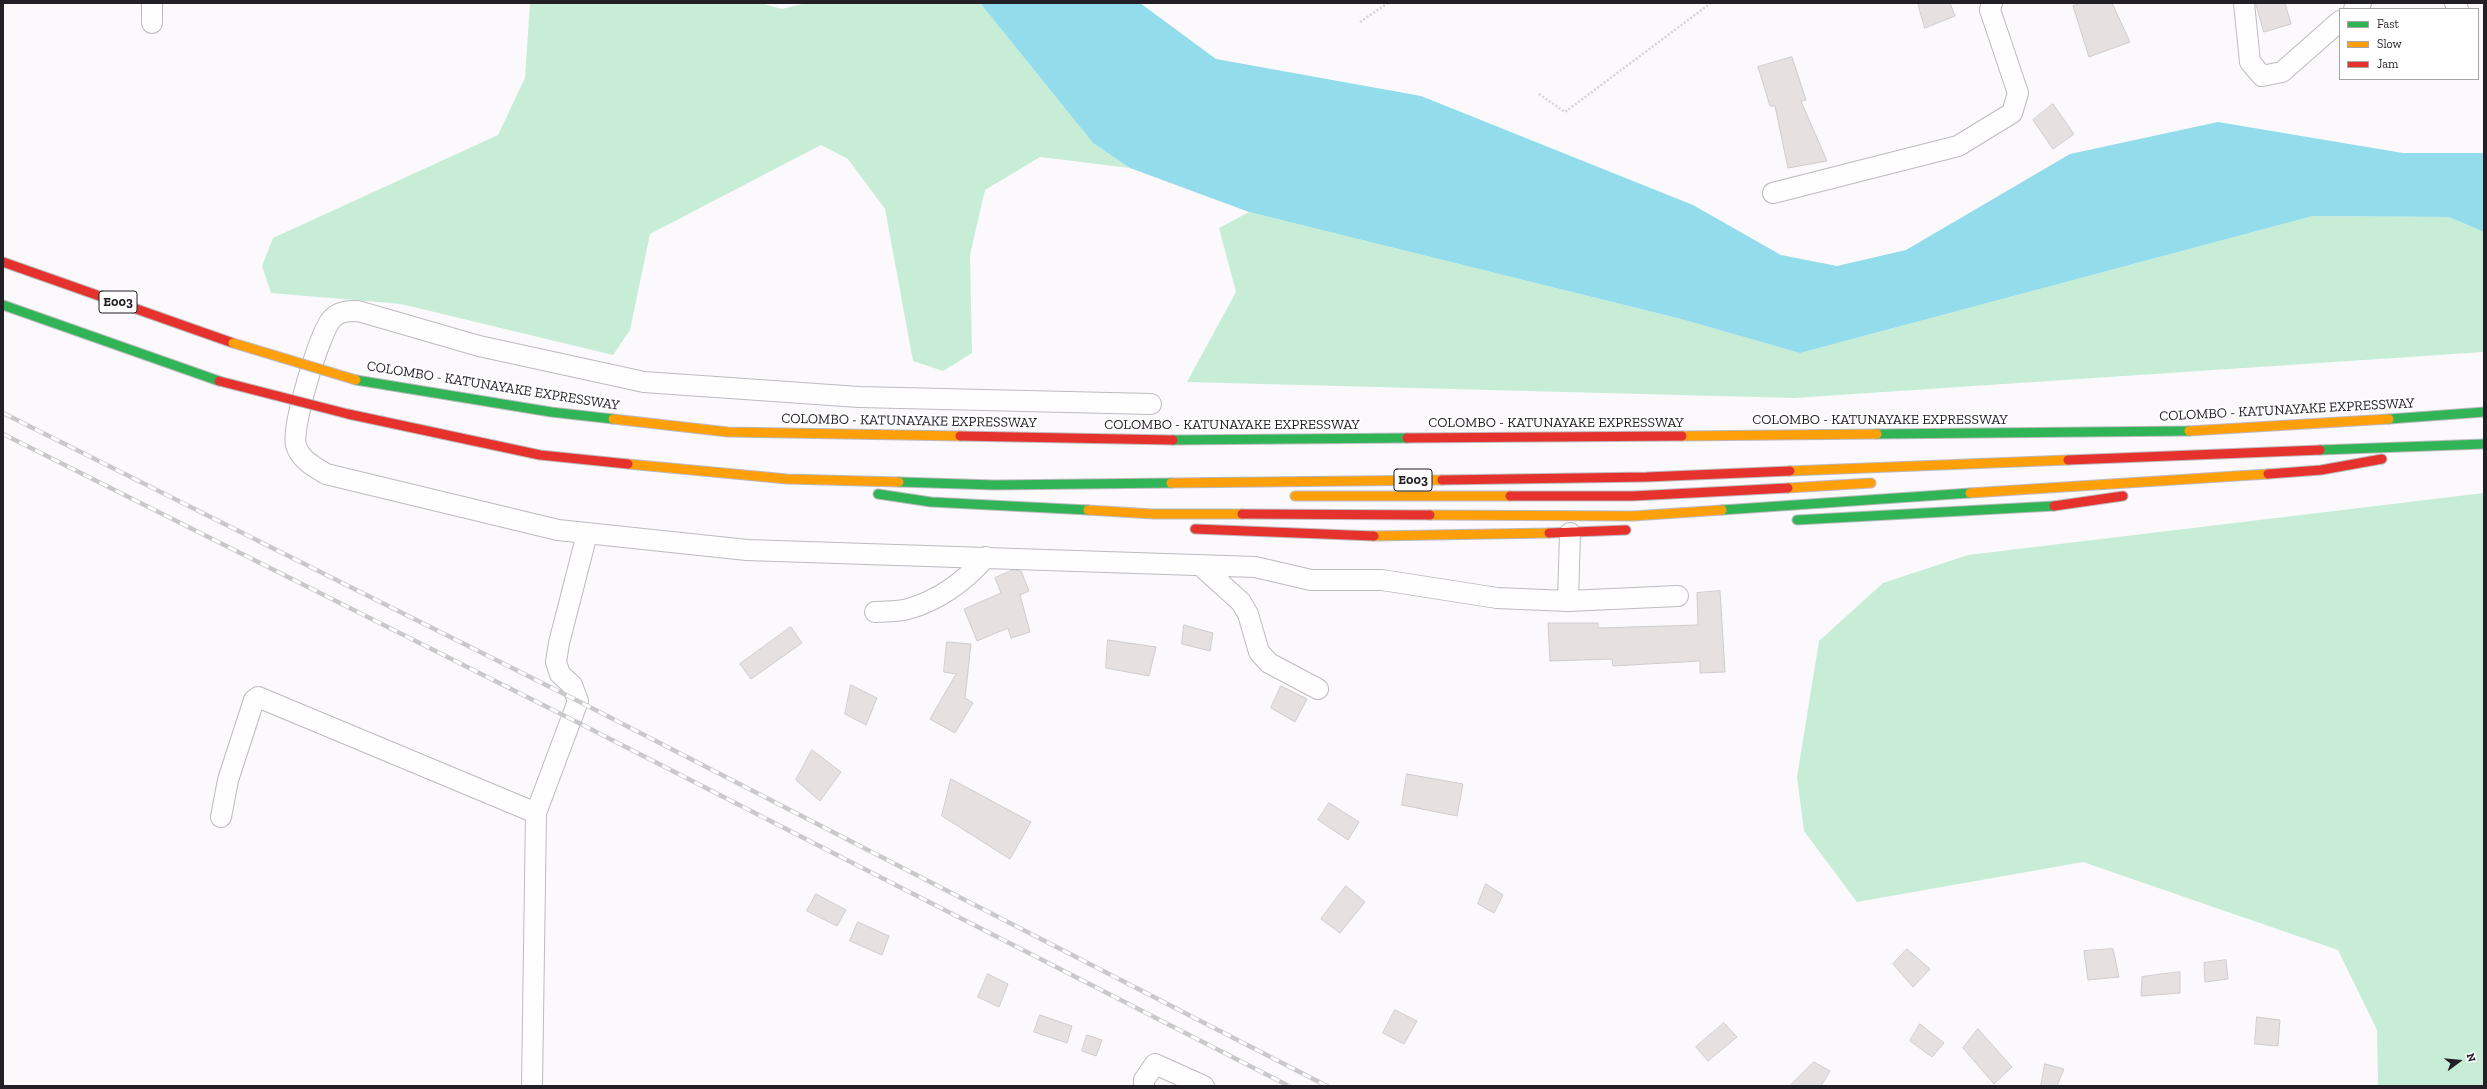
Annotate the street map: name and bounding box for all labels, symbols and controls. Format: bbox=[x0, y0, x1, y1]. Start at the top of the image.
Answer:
legend bbox=[2339, 8, 2479, 80]
text: Fast bbox=[2377, 17, 2399, 31]
text: Slow bbox=[2377, 37, 2402, 51]
text: Jam bbox=[2377, 57, 2398, 71]
road number: E003 bbox=[99, 291, 137, 313]
street label: COLOMBO - KATUNAYAKE EXPRESSWAY bbox=[365, 358, 621, 414]
street label: COLOMBO - KATUNAYAKE EXPRESSWAY bbox=[2159, 395, 2415, 425]
street label: COLOMBO - KATUNAYAKE EXPRESSWAY bbox=[781, 410, 1037, 432]
street label: COLOMBO - KATUNAYAKE EXPRESSWAY bbox=[1752, 412, 2008, 428]
street label: COLOMBO - KATUNAYAKE EXPRESSWAY bbox=[1428, 415, 1684, 431]
street label: COLOMBO - KATUNAYAKE EXPRESSWAY bbox=[1104, 417, 1360, 433]
road number: E003 bbox=[1394, 469, 1432, 491]
north arrow bbox=[2439, 1041, 2479, 1081]
text: N bbox=[2464, 1052, 2478, 1063]

